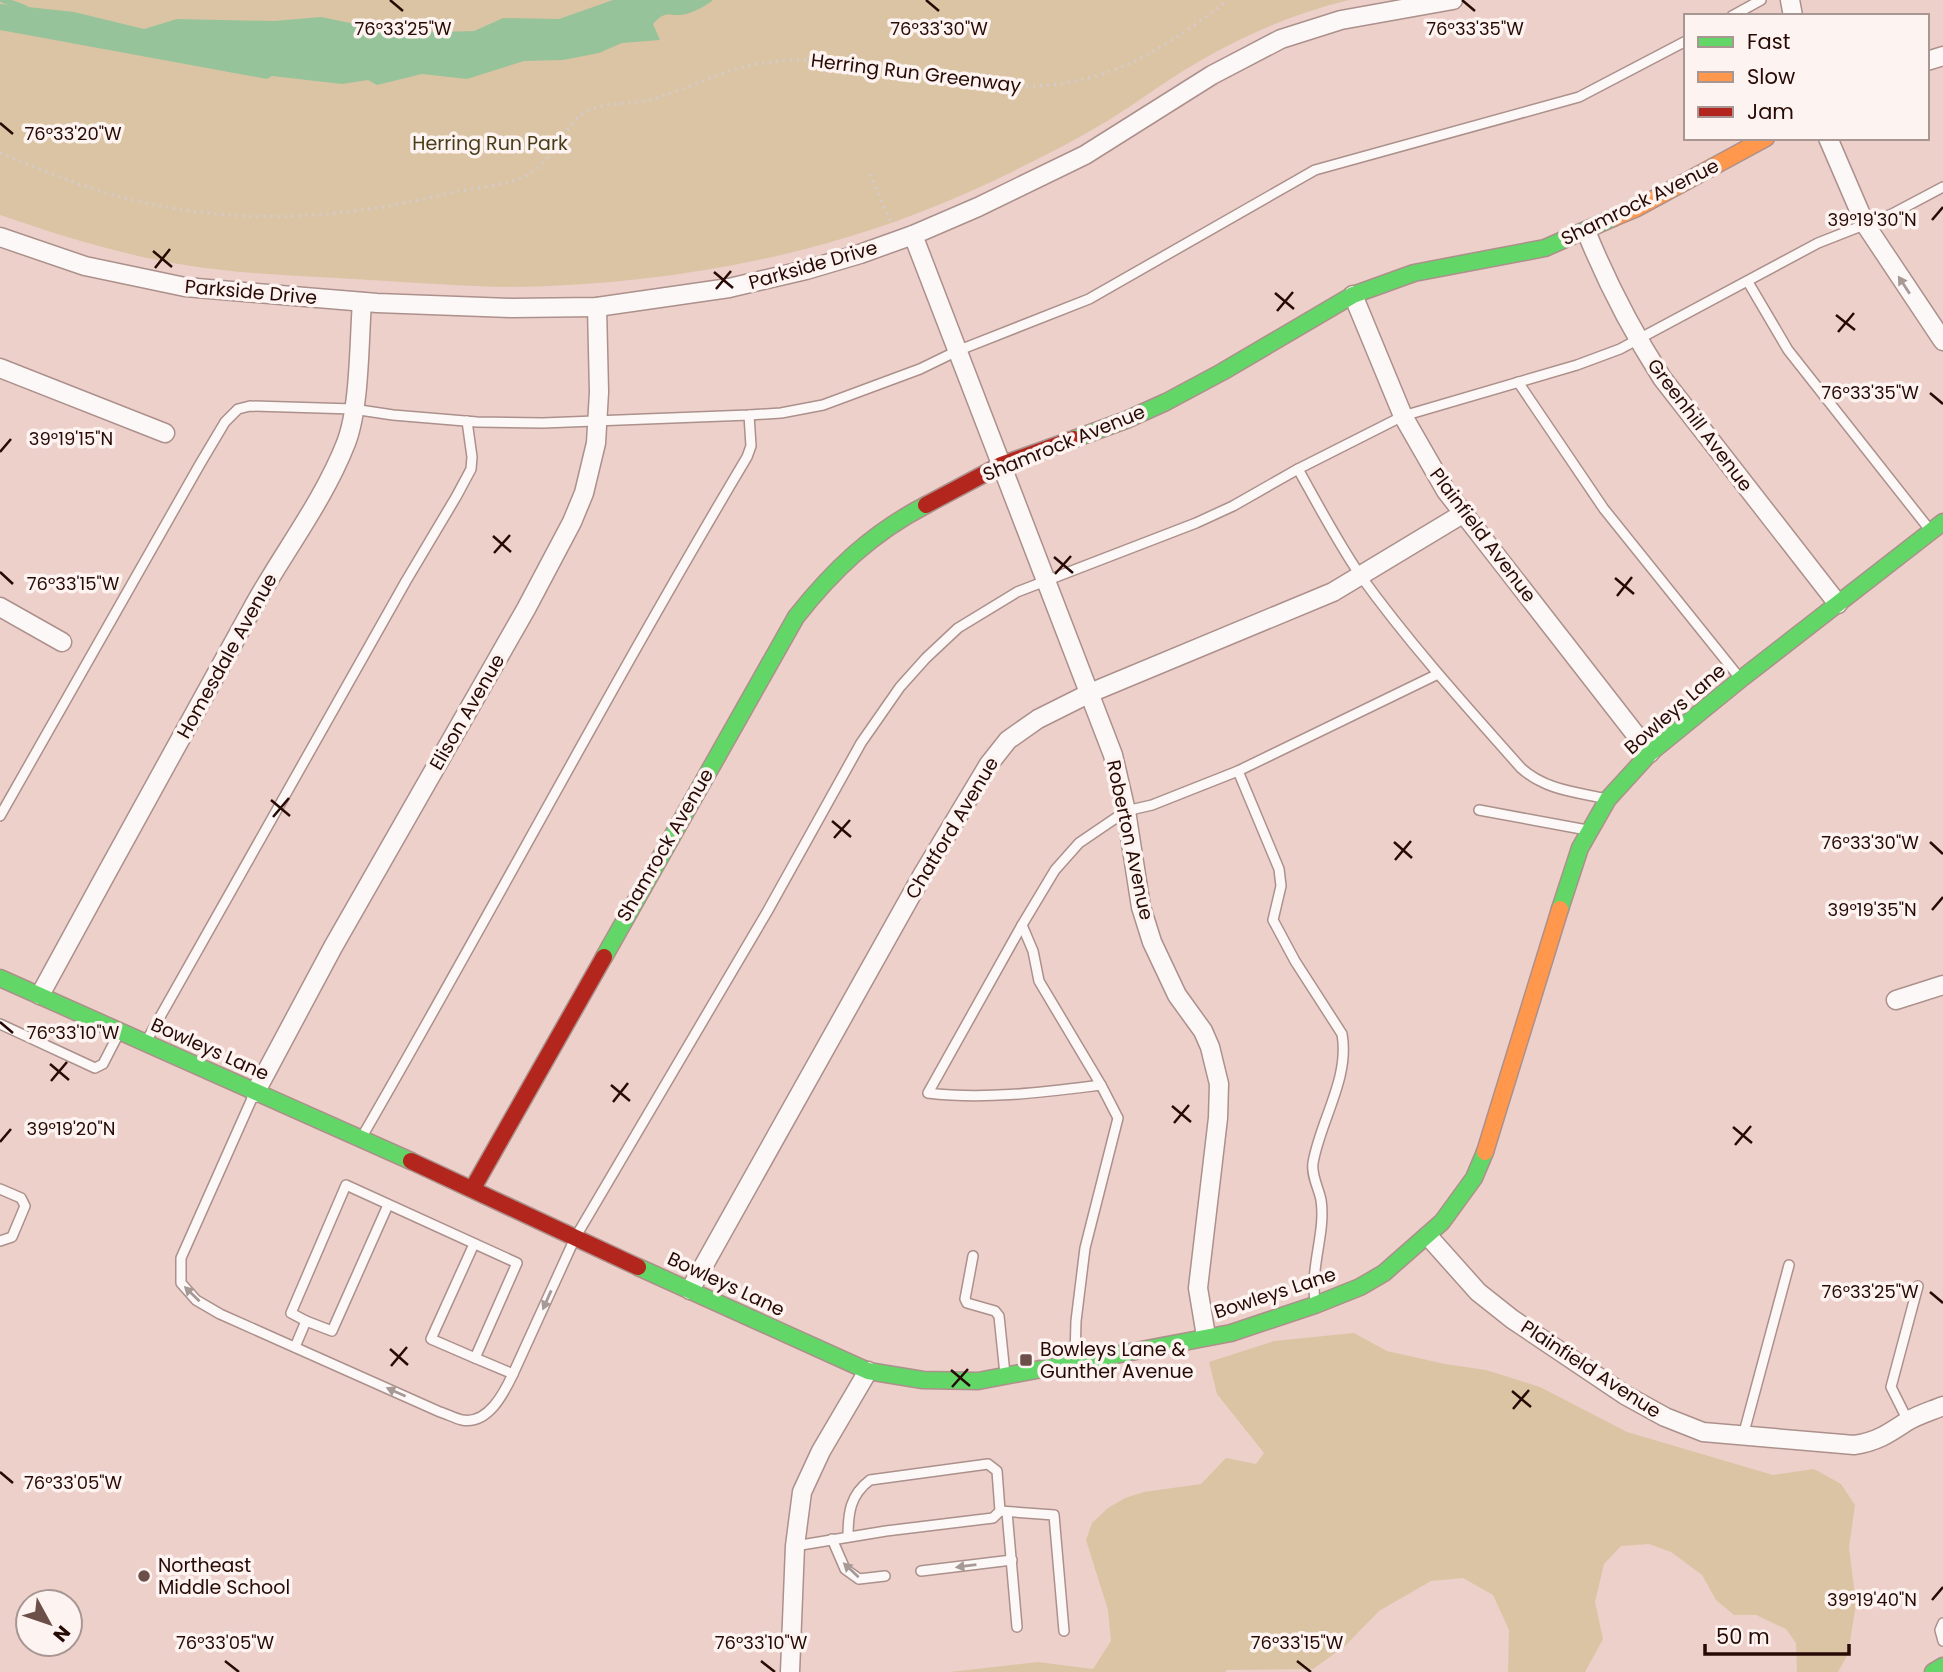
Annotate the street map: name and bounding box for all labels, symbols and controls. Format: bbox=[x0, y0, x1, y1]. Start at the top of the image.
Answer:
legend bbox=[1684, 14, 1929, 140]
text: 76°33'25"W bbox=[354, 16, 452, 41]
text: 76°33'30"W bbox=[890, 16, 988, 41]
text: 76°33'35"W bbox=[1426, 16, 1524, 41]
text: Fast bbox=[1747, 27, 1790, 56]
street label: Herring Run Greenway bbox=[809, 47, 1023, 99]
text: Slow bbox=[1747, 62, 1795, 91]
text: Jam bbox=[1747, 97, 1794, 126]
text: 76°33'20"W bbox=[24, 121, 122, 146]
park label: Herring Run Park bbox=[412, 130, 568, 157]
street label: Shamrock Avenue bbox=[1556, 152, 1724, 252]
text: 39°19'30"N bbox=[1827, 207, 1917, 232]
street label: Parkside Drive bbox=[746, 234, 880, 296]
street label: Parkside Drive bbox=[184, 273, 318, 311]
one-way arrow bbox=[1897, 275, 1910, 294]
street label: Greenhill Avenue bbox=[1641, 353, 1759, 497]
text: 76°33'35"W bbox=[1821, 380, 1919, 405]
street label: Shamrock Avenue bbox=[979, 398, 1149, 488]
text: 39°19'15"N bbox=[29, 426, 113, 451]
street label: Plainfield Avenue bbox=[1423, 462, 1543, 608]
street label: Homesdale Avenue bbox=[170, 568, 284, 744]
text: 76°33'15"W bbox=[27, 571, 120, 596]
street label: Elison Avenue bbox=[423, 649, 511, 775]
street label: Bowleys Lane bbox=[1618, 657, 1732, 761]
street label: Chatford Avenue bbox=[899, 752, 1005, 904]
street label: Roberton Avenue bbox=[1100, 757, 1160, 923]
street label: Shamrock Avenue bbox=[610, 763, 720, 927]
text: 76°33'30"W bbox=[1821, 830, 1919, 855]
text: 39°19'35"N bbox=[1827, 897, 1917, 922]
street label: Bowleys Lane bbox=[147, 1011, 273, 1087]
text: 76°33'10"W bbox=[27, 1020, 120, 1045]
text: 39°19'20"N bbox=[27, 1116, 115, 1141]
street label: Bowleys Lane bbox=[663, 1245, 789, 1323]
street label: Bowleys Lane bbox=[1211, 1261, 1339, 1325]
text: 76°33'25"W bbox=[1821, 1279, 1919, 1304]
one-way arrow bbox=[184, 1286, 201, 1302]
one-way arrow bbox=[541, 1290, 553, 1310]
street label: Plainfield Avenue bbox=[1516, 1314, 1666, 1424]
place label: Bowleys Lane & Gunther Avenue bbox=[1040, 1336, 1193, 1385]
marker: Bowleys Lane & Gunther Avenue bbox=[1018, 1352, 1034, 1368]
one-way arrow bbox=[386, 1386, 406, 1398]
text: 76°33'05"W bbox=[24, 1470, 122, 1495]
place label: Northeast Middle School bbox=[158, 1552, 290, 1601]
one-way arrow bbox=[955, 1560, 977, 1571]
one-way arrow bbox=[843, 1562, 860, 1579]
marker: Northeast Middle School bbox=[136, 1568, 152, 1584]
text: 39°19'40"N bbox=[1827, 1587, 1917, 1612]
north arrow bbox=[14, 1588, 84, 1658]
scale bar bbox=[1705, 1612, 1848, 1656]
text: N bbox=[47, 1619, 77, 1648]
text: 50 m bbox=[1716, 1622, 1770, 1651]
text: 76°33'05"W bbox=[176, 1630, 274, 1655]
text: 76°33'10"W bbox=[715, 1630, 808, 1655]
text: 76°33'15"W bbox=[1251, 1630, 1344, 1655]

